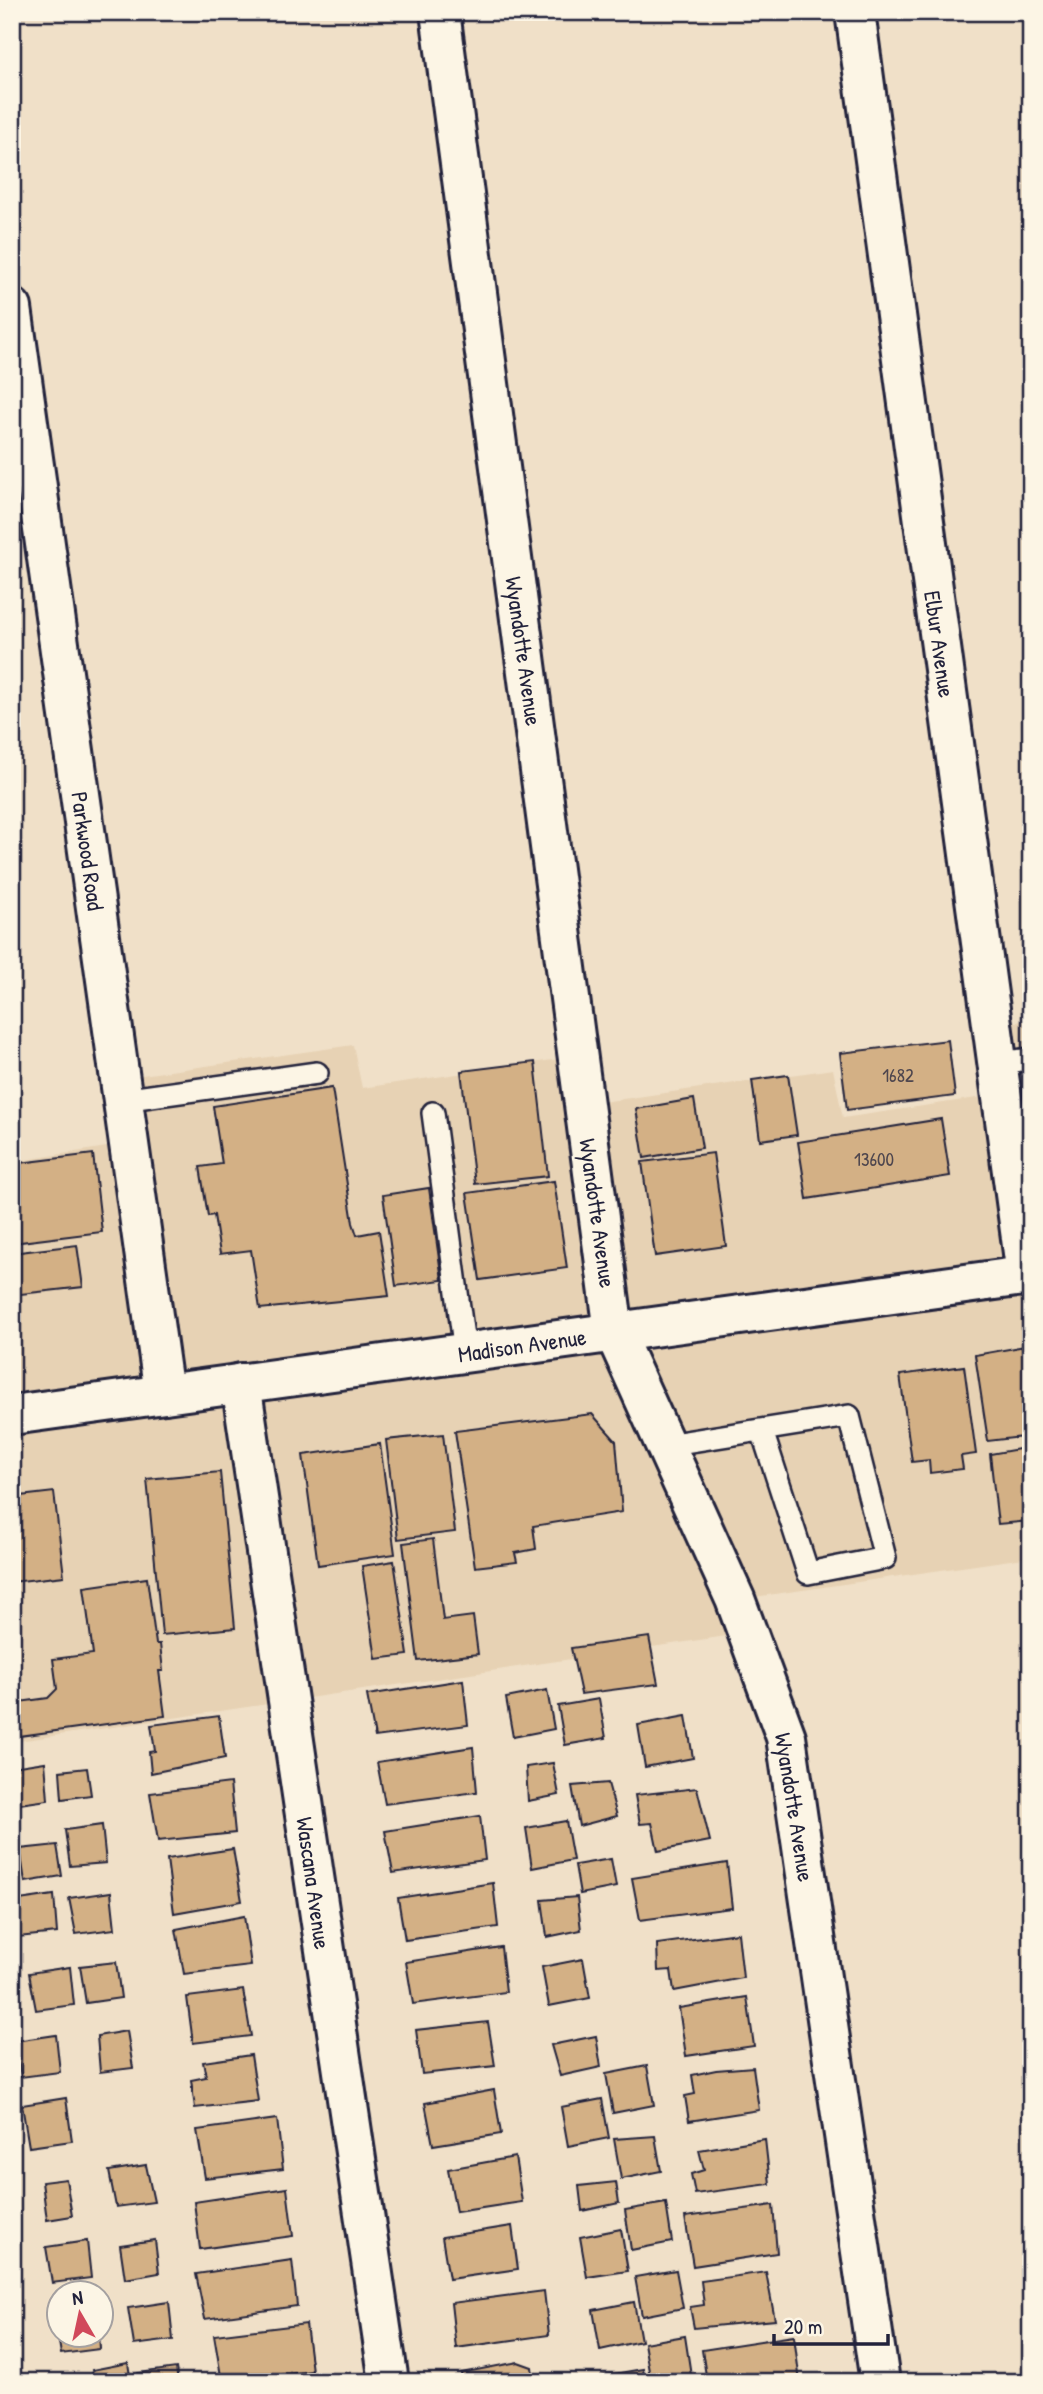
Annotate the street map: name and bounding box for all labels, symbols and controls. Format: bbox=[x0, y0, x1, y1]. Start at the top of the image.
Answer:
street label: Wyandotte Avenue bbox=[498, 574, 550, 728]
street label: Elbur Avenue bbox=[917, 589, 963, 699]
street label: Parkwood Road bbox=[64, 790, 112, 912]
house number: 1682 bbox=[882, 1062, 914, 1088]
street label: Wyandotte Avenue bbox=[572, 1136, 624, 1290]
house number: 13600 bbox=[854, 1146, 894, 1172]
street label: Madison Avenue bbox=[456, 1321, 588, 1369]
street label: Wyandotte Avenue bbox=[768, 1730, 822, 1884]
street label: Wascana Avenue bbox=[289, 1815, 339, 1951]
north arrow bbox=[46, 2278, 116, 2348]
text: N bbox=[70, 2284, 84, 2311]
scale bar bbox=[774, 2303, 887, 2347]
text: 20 m bbox=[784, 2312, 822, 2341]

